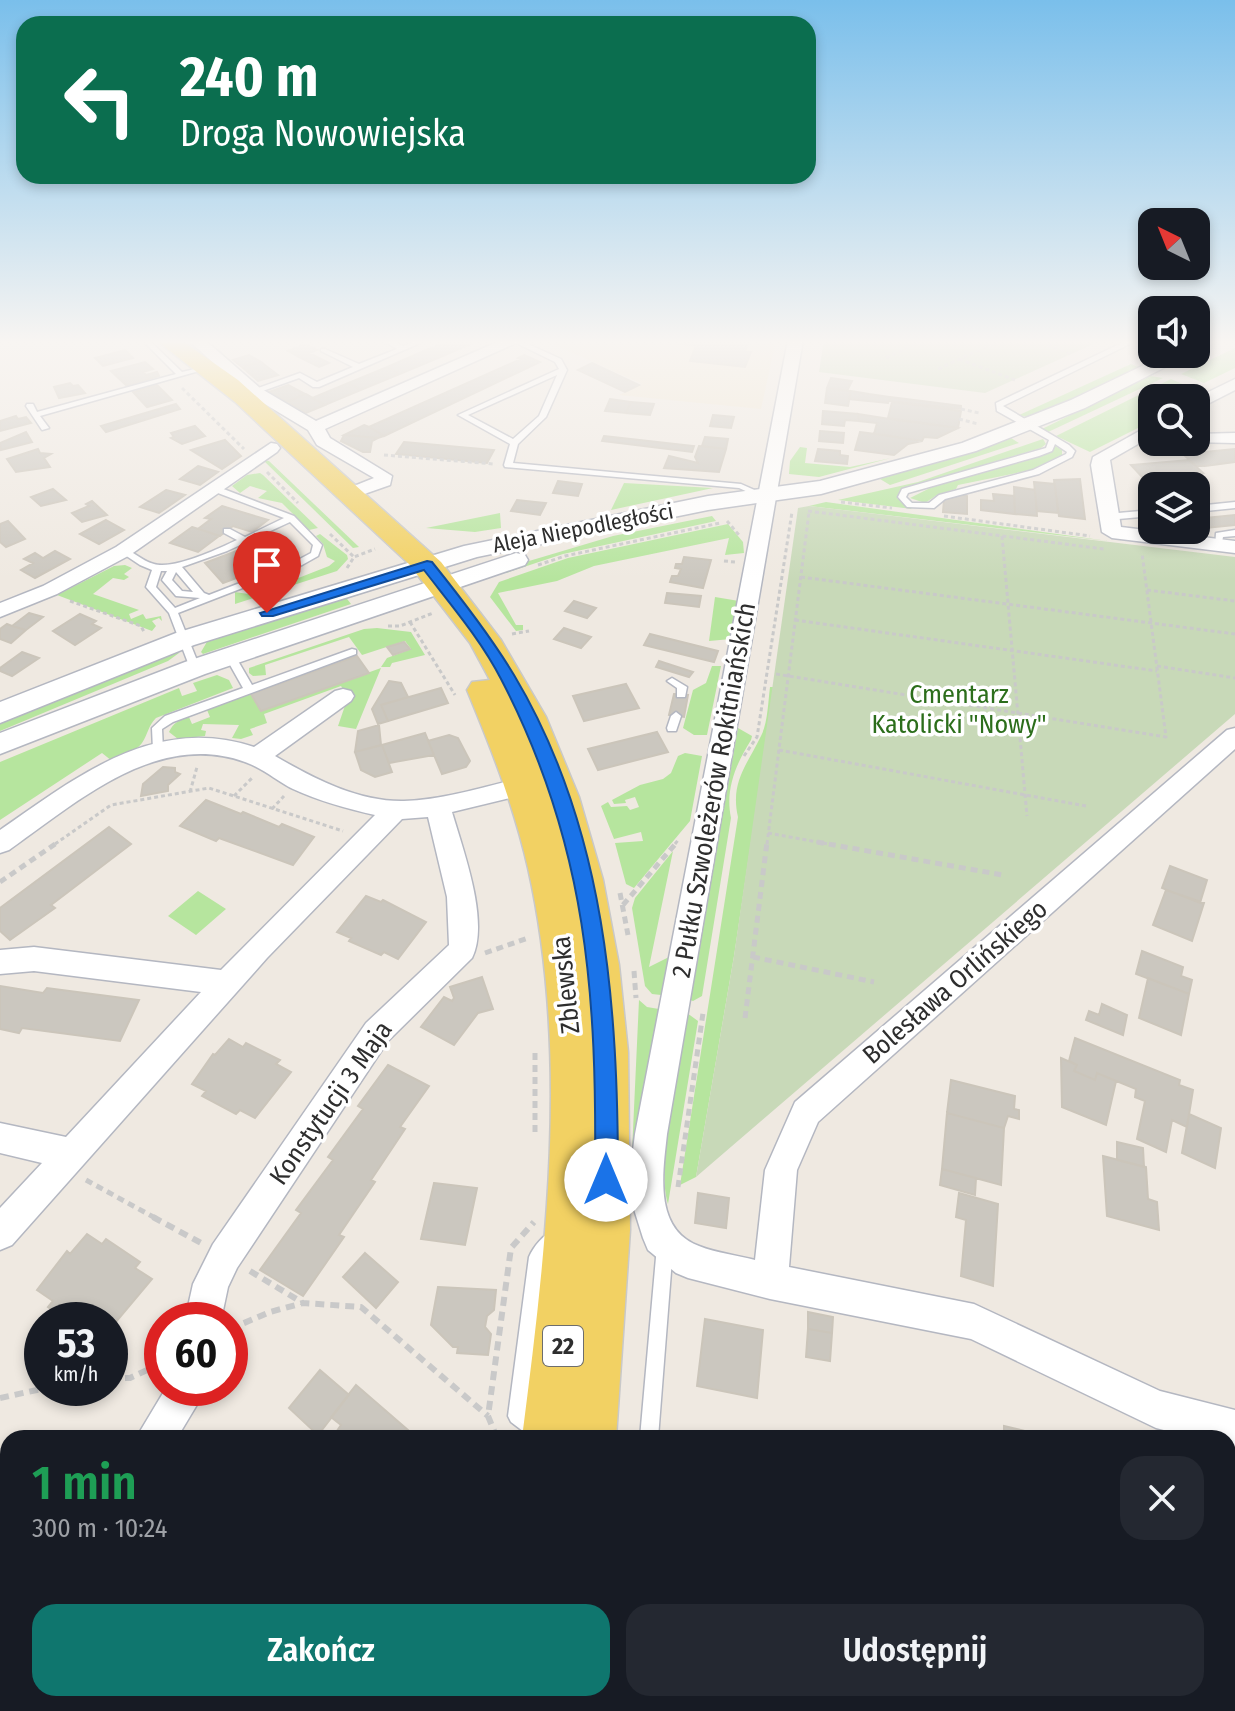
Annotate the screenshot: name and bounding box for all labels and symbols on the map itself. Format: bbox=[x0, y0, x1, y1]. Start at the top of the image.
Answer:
north arrow bbox=[1138, 208, 1210, 280]
street label: Aleja Niepodległości bbox=[490, 497, 676, 559]
pin bbox=[233, 531, 301, 613]
street label: 2 Pułku Szwoleżerów Rokitniańskich bbox=[666, 600, 762, 980]
park label: Cmentarz Katolicki "Nowy" bbox=[871, 679, 1047, 740]
street label: Bolesława Orlińskiego bbox=[856, 893, 1054, 1071]
street label: Zblewska bbox=[545, 935, 587, 1035]
street label: Konstytucji 3 Maja bbox=[263, 1015, 399, 1191]
position arrow bbox=[564, 1138, 648, 1222]
speed limit sign: 60 bbox=[144, 1302, 248, 1406]
road number: 22 bbox=[543, 1326, 583, 1366]

